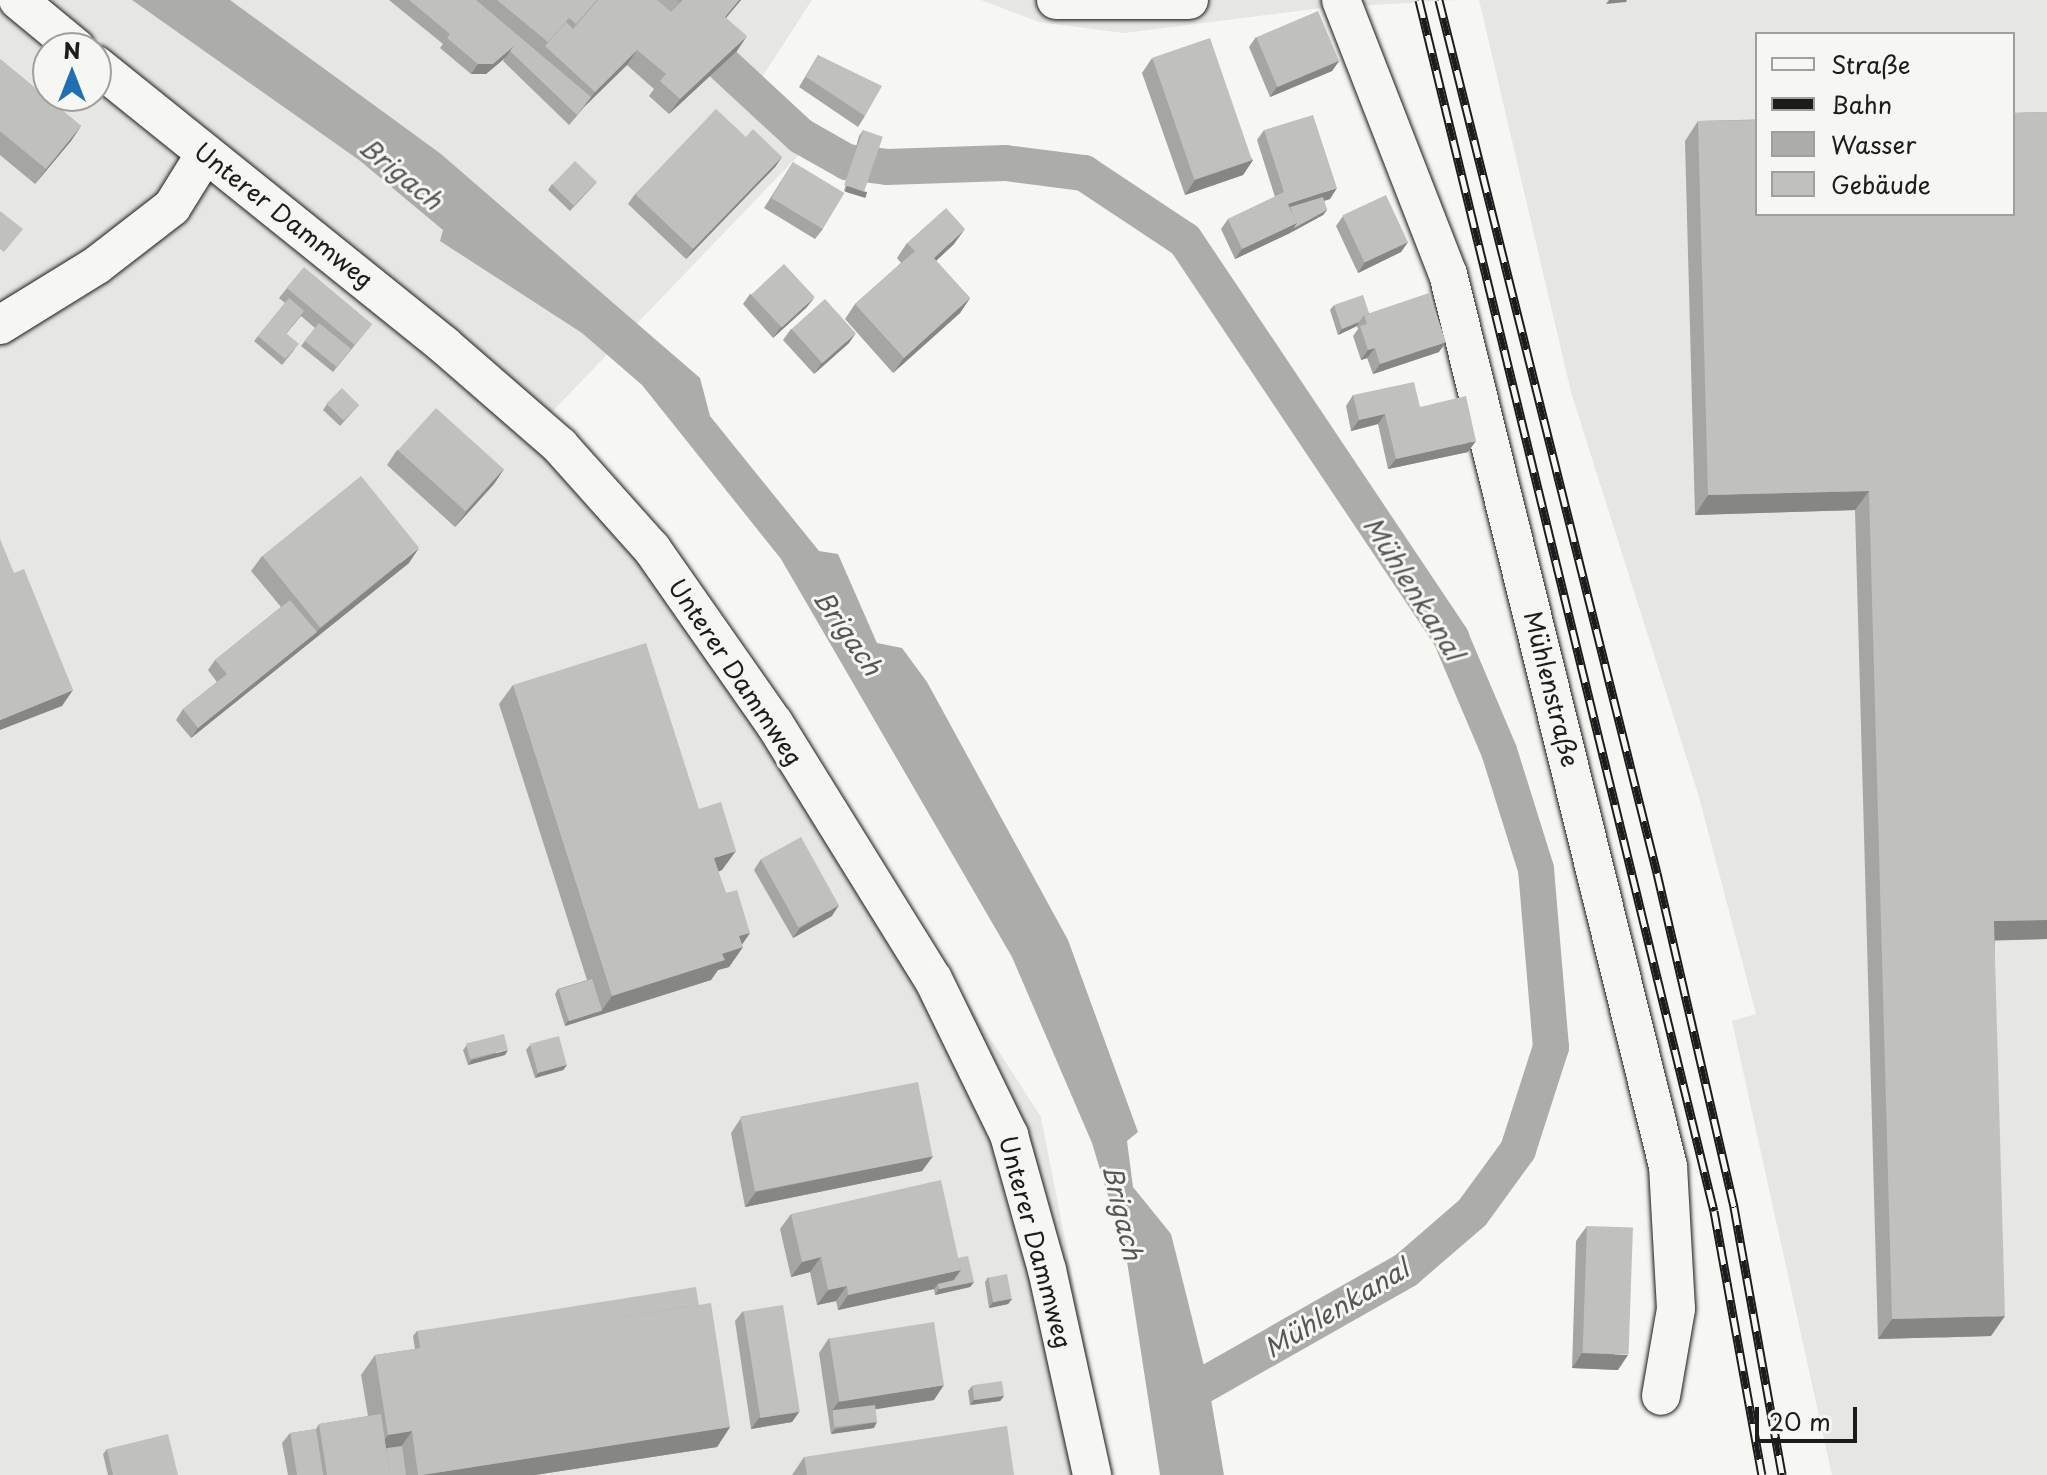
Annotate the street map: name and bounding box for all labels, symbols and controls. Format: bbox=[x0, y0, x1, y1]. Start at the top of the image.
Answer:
north arrow bbox=[32, 32, 112, 112]
legend bbox=[1755, 32, 2015, 216]
text: N bbox=[63, 33, 81, 66]
text: Straße bbox=[1831, 46, 1910, 82]
text: Bahn bbox=[1831, 86, 1892, 122]
text: Wasser bbox=[1831, 126, 1916, 162]
water label: Brigach bbox=[353, 130, 449, 216]
street label: Unterer Dammweg bbox=[189, 136, 379, 294]
text: Gebäude bbox=[1831, 166, 1931, 202]
water label: Mühlenkanal bbox=[1358, 511, 1470, 665]
street label: Unterer Dammweg bbox=[663, 573, 809, 771]
water label: Brigach bbox=[807, 583, 889, 681]
street label: Mühlenstraße bbox=[1519, 608, 1585, 770]
street label: Unterer Dammweg bbox=[994, 1132, 1078, 1352]
water label: Brigach bbox=[1097, 1161, 1149, 1263]
water label: Mühlenkanal bbox=[1258, 1253, 1414, 1363]
scale bar bbox=[1759, 1391, 1861, 1441]
text: 20 m bbox=[1769, 1403, 1831, 1439]

